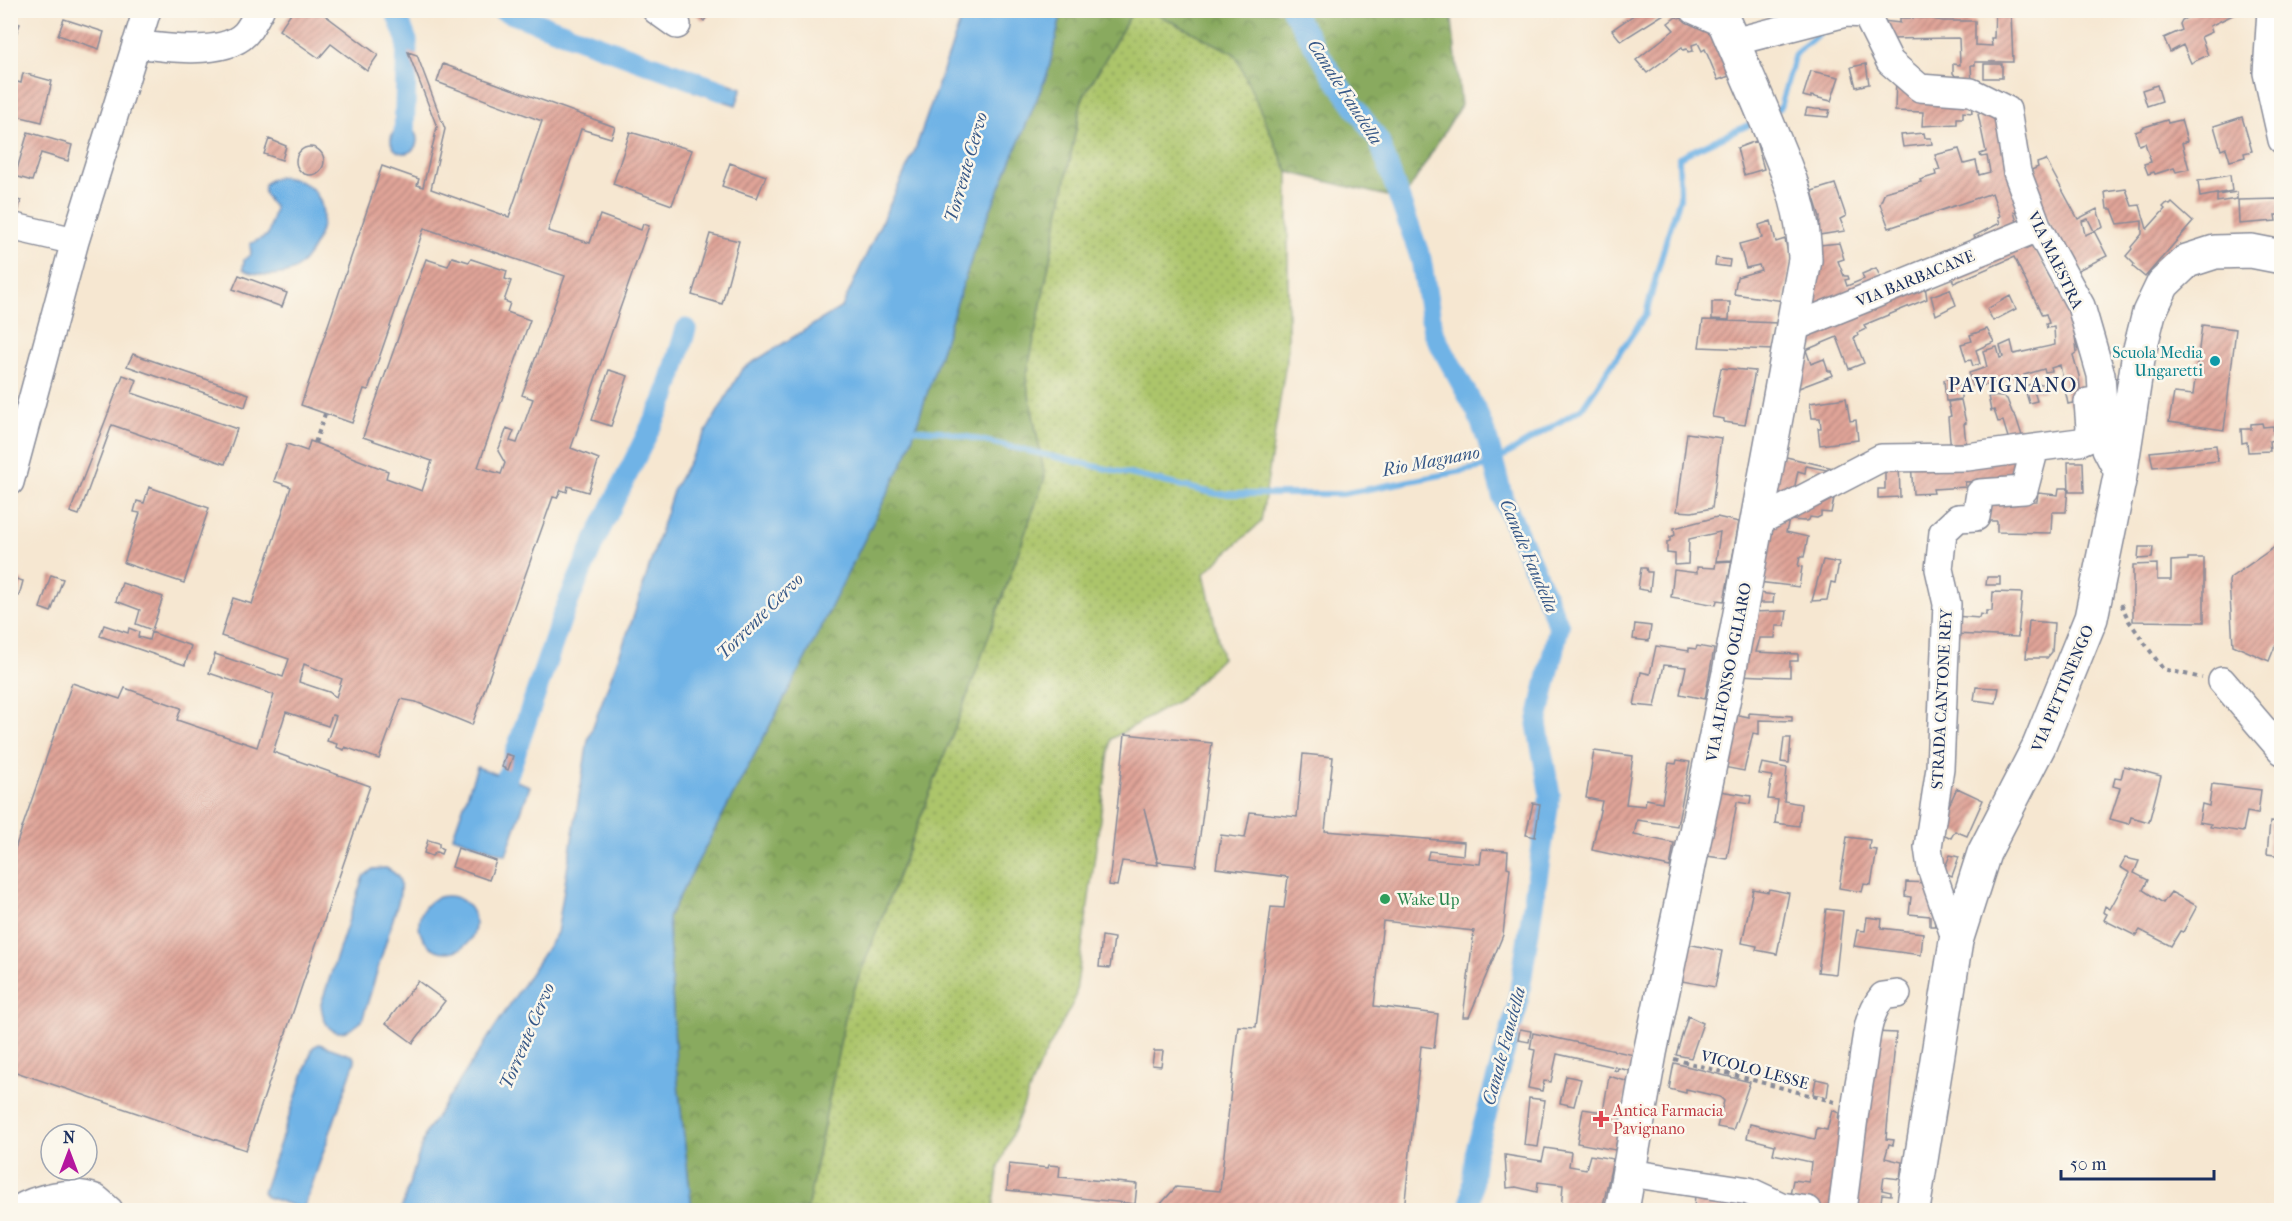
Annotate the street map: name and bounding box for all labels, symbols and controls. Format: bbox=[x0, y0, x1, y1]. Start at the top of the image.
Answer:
water label: Canale Faudella bbox=[1303, 36, 1386, 149]
water label: Torrente Cervo bbox=[941, 110, 992, 225]
street label: VIA MAESTRA bbox=[2023, 207, 2088, 313]
street label: VIA BARBACANE bbox=[1852, 246, 1978, 311]
place label: Scuola Media Ungaretti bbox=[2112, 343, 2204, 380]
marker: Scuola Media Ungaretti bbox=[2208, 354, 2222, 368]
district label: PAVIGNANO bbox=[1948, 374, 2078, 397]
water label: Rio Magnano bbox=[1380, 442, 1482, 481]
water label: Canale Faudella bbox=[1495, 496, 1562, 616]
water label: Torrente Cervo bbox=[713, 569, 808, 664]
street label: VIA ALFONSO OGLIARO bbox=[1702, 581, 1755, 764]
street label: STRADA CANTONE REY bbox=[1927, 607, 1956, 790]
street label: VIA PETTINENGO bbox=[2027, 622, 2098, 755]
place label: Wake Up bbox=[1396, 890, 1460, 909]
marker: Wake Up bbox=[1378, 892, 1392, 906]
water label: Torrente Cervo bbox=[496, 980, 559, 1093]
water label: Canale Faudella bbox=[1479, 985, 1530, 1107]
street label: VICOLO LESSE bbox=[1698, 1046, 1811, 1093]
place label: Antica Farmacia Pavignano bbox=[1612, 1101, 1724, 1138]
marker: Antica Farmacia Pavignano bbox=[1594, 1112, 1608, 1126]
north arrow bbox=[39, 1122, 99, 1182]
text: N bbox=[63, 1128, 76, 1147]
scale bar bbox=[2061, 1143, 2214, 1181]
text: 50 m bbox=[2070, 1154, 2107, 1175]

